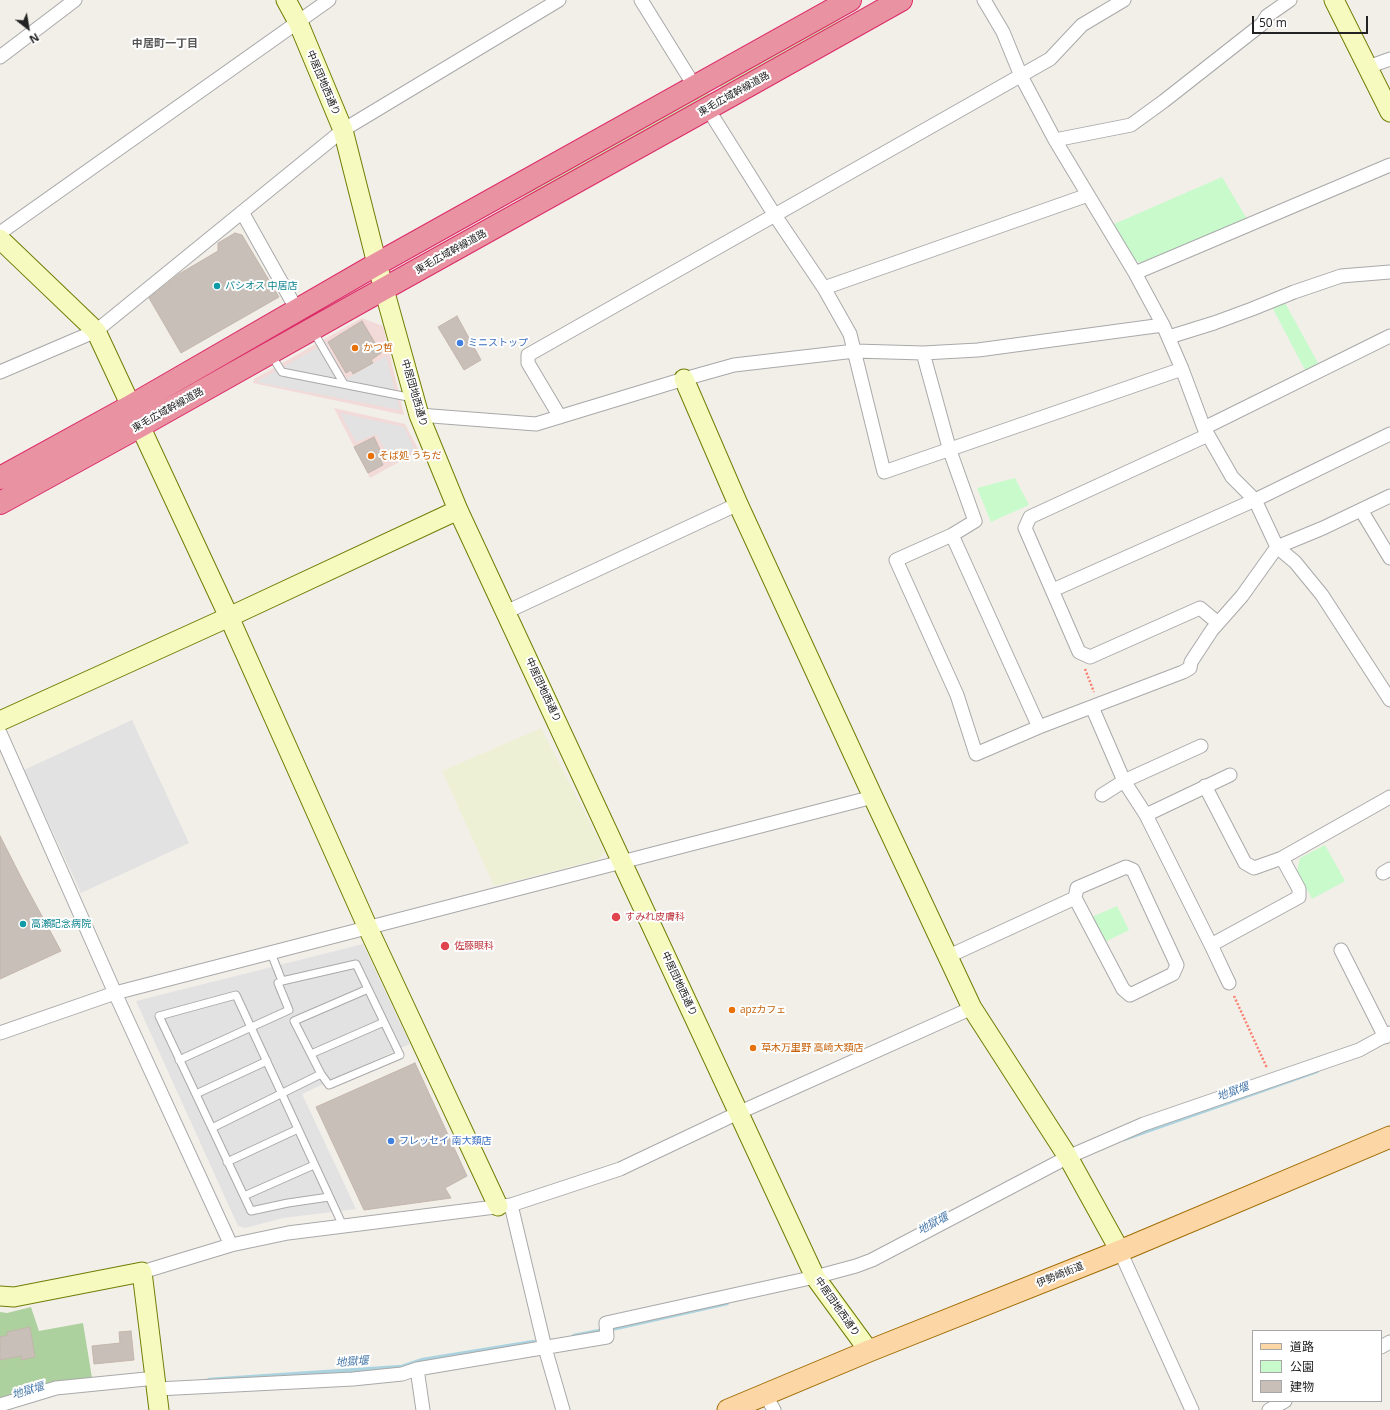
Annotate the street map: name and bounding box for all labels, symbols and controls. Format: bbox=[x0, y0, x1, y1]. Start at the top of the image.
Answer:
north arrow bbox=[8, 8, 48, 48]
scale bar bbox=[1254, 8, 1370, 34]
text: 50 m bbox=[1259, 14, 1287, 31]
text: N bbox=[27, 30, 42, 47]
district label: 中居町一丁目 bbox=[132, 37, 198, 51]
street label: 中居団地西通り bbox=[304, 48, 342, 118]
street label: 東毛広域幹線道路 bbox=[696, 69, 772, 119]
street label: 東毛広域幹線道路 bbox=[413, 227, 489, 277]
place label: パシオス 中居店 bbox=[225, 280, 298, 292]
marker: パシオス 中居店 bbox=[212, 281, 222, 291]
place label: ミニストップ bbox=[468, 337, 528, 349]
marker: ミニストップ bbox=[455, 338, 465, 348]
place label: かつ哲 bbox=[363, 342, 393, 354]
marker: かつ哲 bbox=[350, 343, 360, 353]
street label: 中居団地西通り bbox=[399, 358, 429, 428]
street label: 東毛広域幹線道路 bbox=[130, 385, 206, 435]
place label: そば処 うちだ bbox=[379, 450, 442, 462]
marker: そば処 うちだ bbox=[366, 451, 376, 461]
street label: 中居団地西通り bbox=[523, 656, 563, 724]
marker: すみれ皮膚科 bbox=[610, 911, 622, 923]
place label: すみれ皮膚科 bbox=[625, 911, 685, 923]
place label: 高瀬記念病院 bbox=[31, 918, 91, 930]
marker: 高瀬記念病院 bbox=[18, 919, 28, 929]
marker: 佐藤眼科 bbox=[439, 940, 451, 952]
place label: 佐藤眼科 bbox=[454, 940, 494, 952]
street label: 中居団地西通り bbox=[659, 950, 699, 1018]
place label: apzカフェ bbox=[740, 1004, 786, 1016]
marker: apzカフェ bbox=[727, 1005, 737, 1015]
place label: 草木万里野 高崎大類店 bbox=[761, 1042, 864, 1054]
marker: 草木万里野 高崎大類店 bbox=[748, 1043, 758, 1053]
water label: 地獄堰 bbox=[1215, 1080, 1251, 1104]
place label: フレッセイ 南大類店 bbox=[399, 1135, 492, 1147]
marker: フレッセイ 南大類店 bbox=[386, 1136, 396, 1146]
water label: 地獄堰 bbox=[915, 1210, 951, 1238]
street label: 伊勢崎街道 bbox=[1035, 1260, 1085, 1290]
street label: 中居団地西通り bbox=[812, 1275, 862, 1339]
legend bbox=[1252, 1330, 1382, 1402]
text: 道路 bbox=[1290, 1338, 1314, 1355]
water label: 地獄堰 bbox=[335, 1354, 369, 1370]
text: 公園 bbox=[1290, 1358, 1314, 1375]
text: 建物 bbox=[1290, 1378, 1314, 1395]
water label: 地獄堰 bbox=[10, 1380, 46, 1402]

